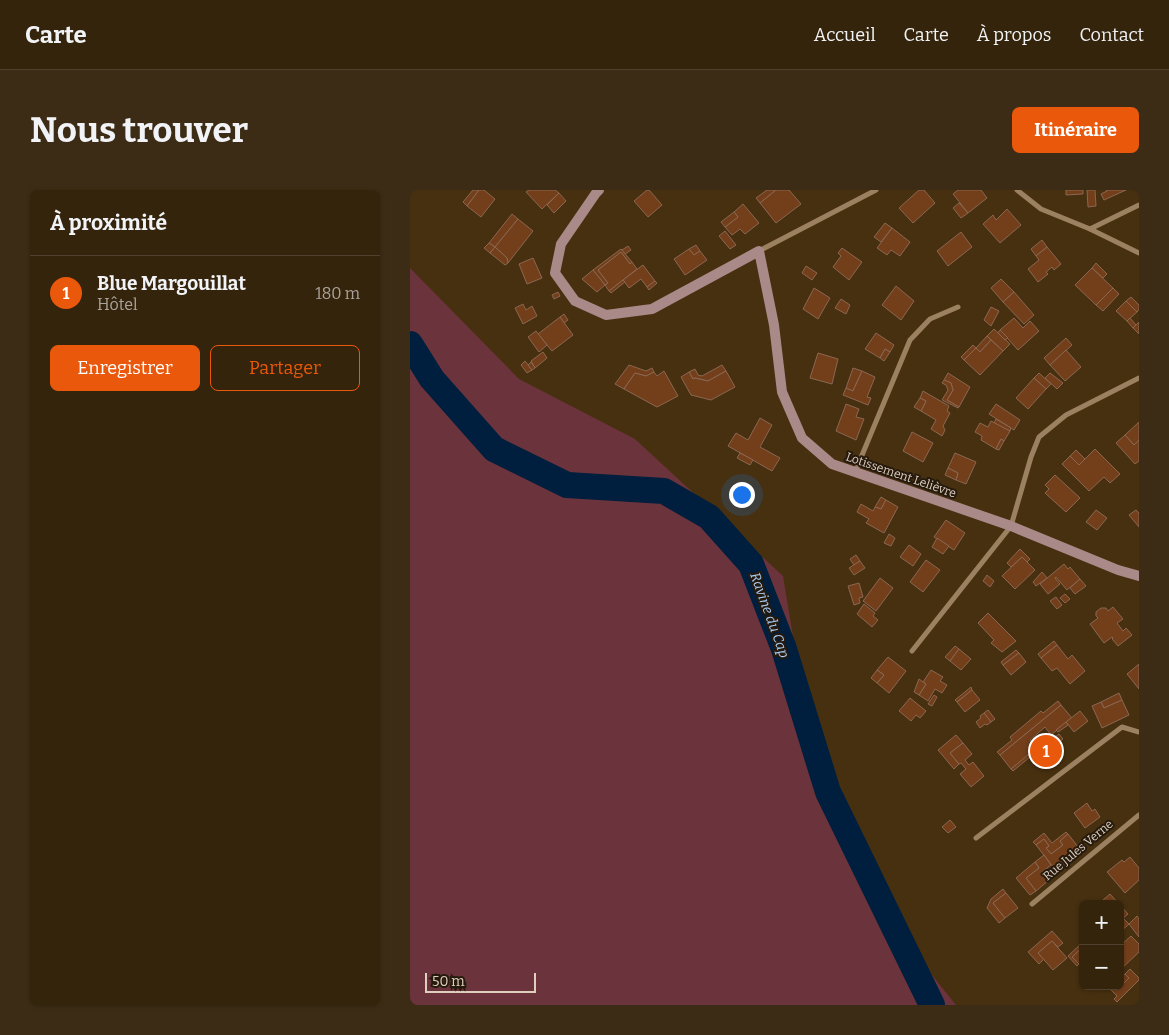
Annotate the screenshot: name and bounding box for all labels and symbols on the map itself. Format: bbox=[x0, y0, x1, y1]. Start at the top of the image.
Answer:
street label: Lotissement Lelièvre bbox=[844, 450, 958, 500]
your location bbox=[729, 482, 755, 508]
water label: Ravine du Cap bbox=[746, 570, 793, 660]
pin: 1 bbox=[1030, 732, 1062, 770]
street label: Rue Jules Verne bbox=[1040, 817, 1116, 883]
scale bar bbox=[425, 970, 536, 993]

